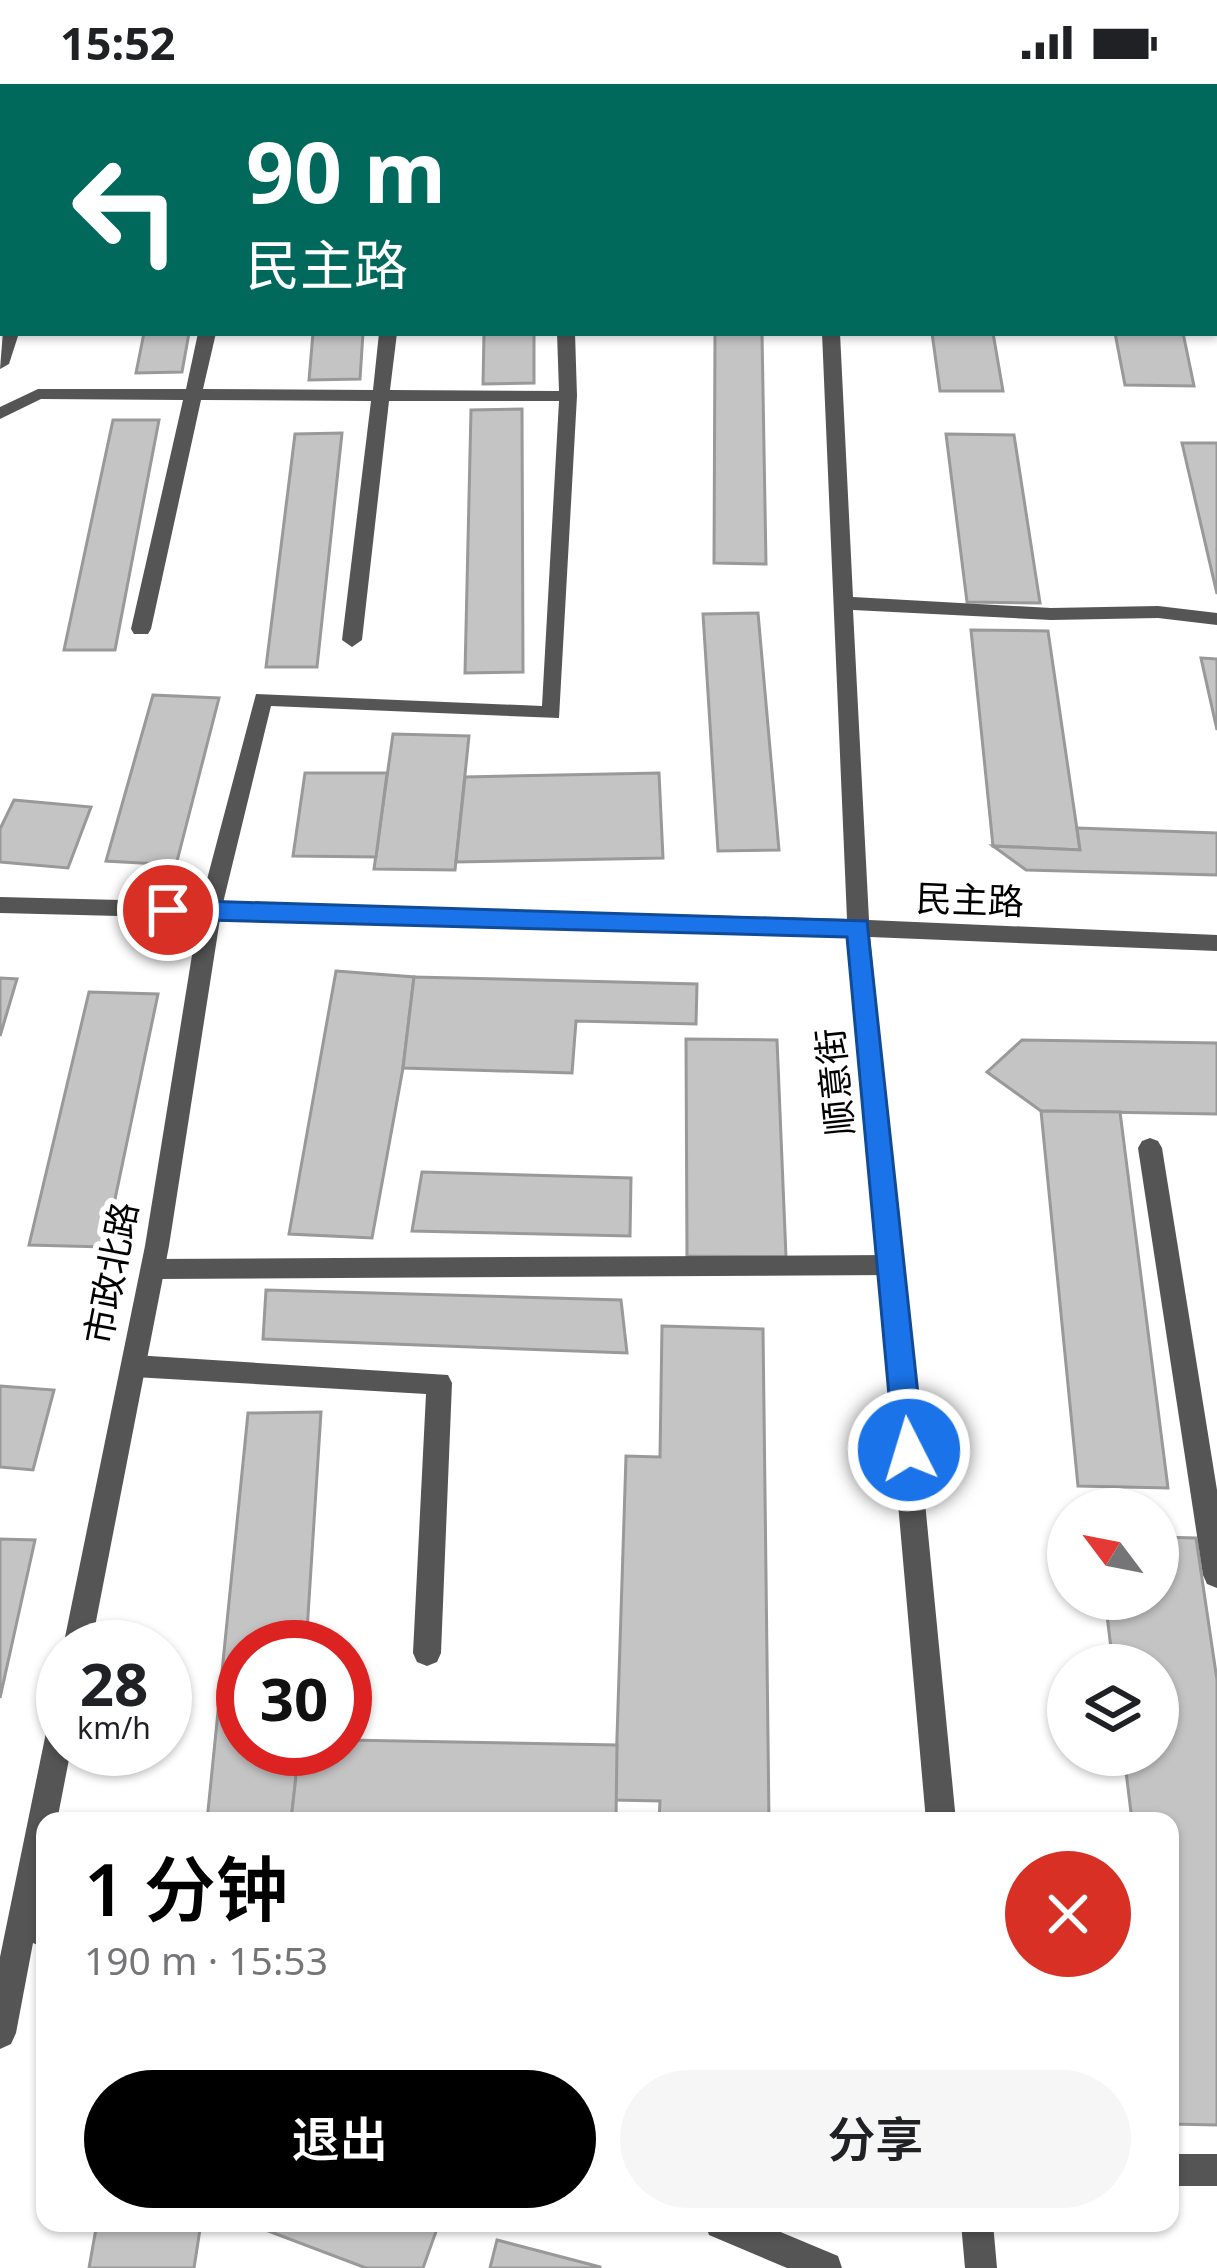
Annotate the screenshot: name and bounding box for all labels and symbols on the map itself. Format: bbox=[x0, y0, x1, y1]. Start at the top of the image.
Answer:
pin bbox=[117, 859, 219, 961]
street label: 民主路 bbox=[915, 873, 1025, 926]
street label: 顺意街 bbox=[804, 1026, 865, 1138]
street label: 市政北路 bbox=[73, 1198, 148, 1348]
position arrow bbox=[846, 1387, 972, 1513]
north arrow bbox=[1047, 1488, 1179, 1620]
speed limit sign: 30 bbox=[216, 1620, 372, 1776]

